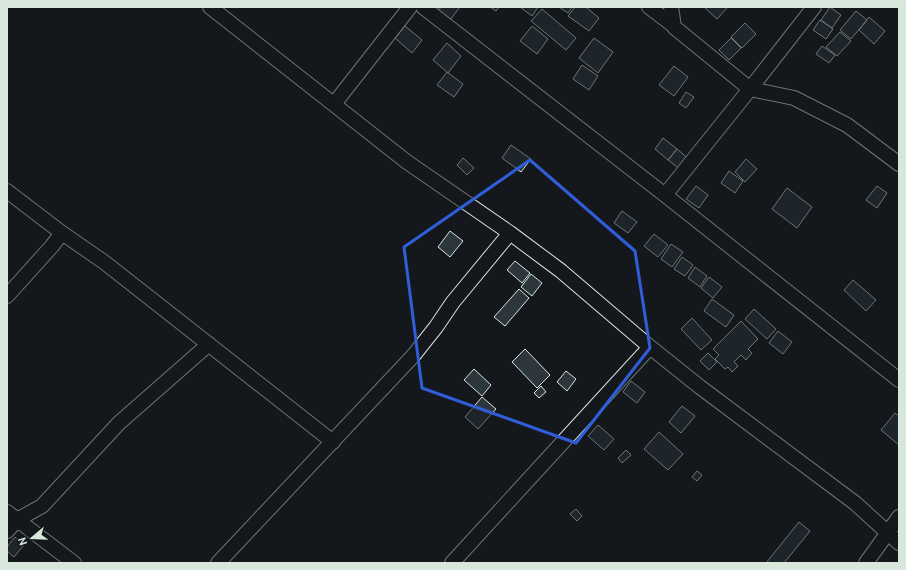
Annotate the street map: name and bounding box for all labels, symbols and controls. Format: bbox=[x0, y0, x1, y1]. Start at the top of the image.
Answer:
north arrow bbox=[12, 518, 52, 558]
text: N bbox=[15, 535, 30, 547]

